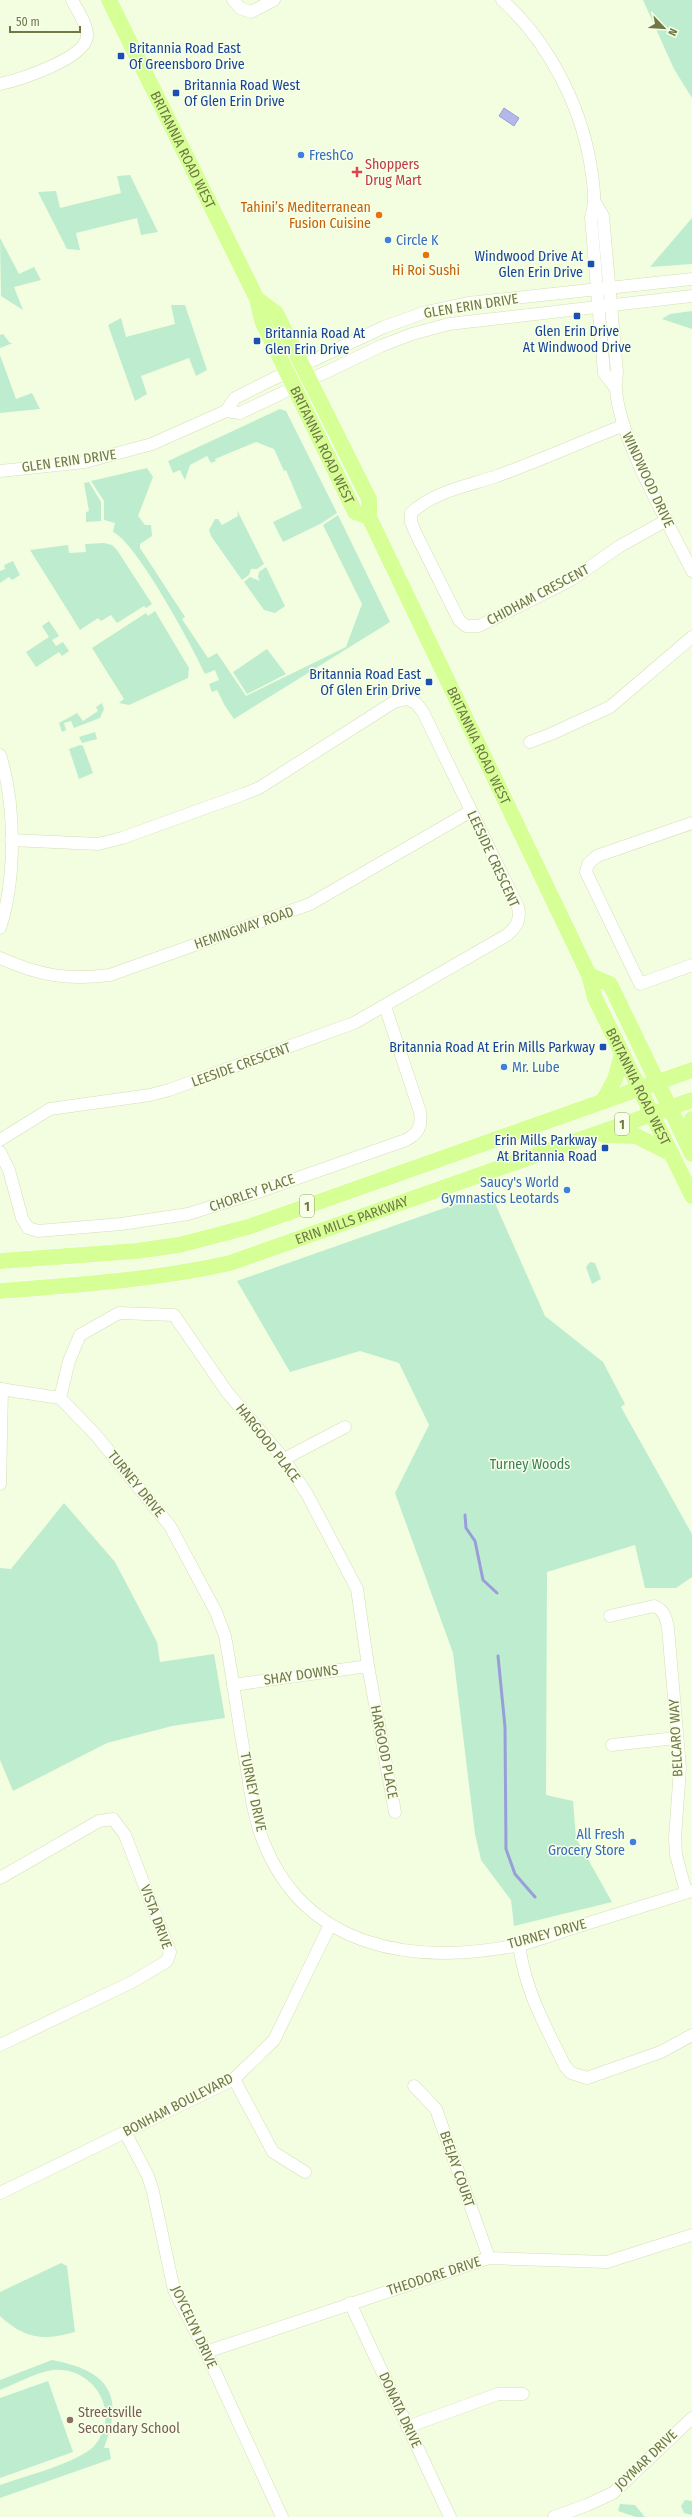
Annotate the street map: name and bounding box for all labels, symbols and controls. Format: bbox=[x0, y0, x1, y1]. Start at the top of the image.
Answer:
scale bar bbox=[10, 8, 80, 34]
north arrow bbox=[644, 8, 684, 48]
text: 50 m bbox=[16, 15, 40, 29]
text: N bbox=[665, 26, 680, 38]
place label: Britannia Road East Of Greensboro Drive bbox=[129, 40, 245, 73]
marker: Britannia Road East Of Greensboro Drive bbox=[116, 51, 126, 61]
place label: Britannia Road West Of Glen Erin Drive bbox=[184, 77, 300, 110]
street label: BRITANNIA ROAD WEST bbox=[147, 88, 219, 212]
marker: Britannia Road West Of Glen Erin Drive bbox=[171, 88, 181, 98]
place label: FreshCo bbox=[309, 147, 354, 164]
marker: FreshCo bbox=[296, 150, 306, 160]
place label: Shoppers Drug Mart bbox=[365, 156, 422, 189]
marker: Shoppers Drug Mart bbox=[352, 167, 362, 177]
place label: Tahini’s Mediterranean Fusion Cuisine bbox=[241, 199, 371, 232]
marker: Tahini’s Mediterranean Fusion Cuisine bbox=[374, 210, 384, 220]
place label: Circle K bbox=[396, 232, 439, 249]
marker: Circle K bbox=[383, 235, 393, 245]
place label: Windwood Drive At Glen Erin Drive bbox=[475, 248, 583, 281]
marker: Hi Roi Sushi bbox=[421, 250, 431, 260]
marker: Windwood Drive At Glen Erin Drive bbox=[586, 259, 596, 269]
place label: Hi Roi Sushi bbox=[392, 262, 460, 279]
street label: GLEN ERIN DRIVE bbox=[423, 290, 520, 322]
marker: Glen Erin Drive At Windwood Drive bbox=[572, 311, 582, 321]
place label: Glen Erin Drive At Windwood Drive bbox=[523, 323, 631, 356]
place label: Britannia Road At Glen Erin Drive bbox=[265, 325, 366, 358]
marker: Britannia Road At Glen Erin Drive bbox=[252, 336, 262, 346]
street label: BRITANNIA ROAD WEST bbox=[287, 383, 358, 507]
street label: WINDWOOD DRIVE bbox=[618, 430, 678, 531]
street label: GLEN ERIN DRIVE bbox=[21, 446, 118, 476]
street label: CHIDHAM CRESCENT bbox=[484, 561, 592, 629]
place label: Britannia Road East Of Glen Erin Drive bbox=[309, 666, 421, 699]
marker: Britannia Road East Of Glen Erin Drive bbox=[424, 677, 434, 687]
street label: BRITANNIA ROAD WEST bbox=[443, 684, 514, 808]
street label: LEESIDE CRESCENT bbox=[463, 808, 523, 910]
street label: HEMINGWAY ROAD bbox=[192, 903, 296, 953]
street label: BRITANNIA ROAD WEST bbox=[602, 1025, 675, 1148]
street label: LEESIDE CRESCENT bbox=[189, 1039, 294, 1091]
place label: Britannia Road At Erin Mills Parkway bbox=[389, 1039, 596, 1056]
marker: Britannia Road At Erin Mills Parkway bbox=[598, 1042, 608, 1052]
place label: Mr. Lube bbox=[512, 1059, 560, 1076]
marker: Mr. Lube bbox=[499, 1062, 509, 1072]
road number: 1 bbox=[615, 1113, 629, 1135]
place label: Erin Mills Parkway At Britannia Road bbox=[495, 1132, 598, 1165]
marker: Erin Mills Parkway At Britannia Road bbox=[600, 1143, 610, 1153]
street label: CHORLEY PLACE bbox=[207, 1170, 297, 1216]
place label: Saucy's World Gymnastics Leotards bbox=[441, 1174, 559, 1207]
marker: Saucy's World Gymnastics Leotards bbox=[562, 1185, 572, 1195]
street label: ERIN MILLS PARKWAY bbox=[293, 1192, 411, 1248]
road number: 1 bbox=[300, 1195, 314, 1217]
street label: HARGOOD PLACE bbox=[232, 1400, 304, 1486]
street label: TURNEY DRIVE bbox=[104, 1447, 168, 1521]
park label: Turney Woods bbox=[490, 1456, 570, 1473]
street label: SHAY DOWNS bbox=[263, 1661, 339, 1689]
street label: BELCARO WAY bbox=[665, 1699, 687, 1777]
street label: HARGOOD PLACE bbox=[367, 1704, 401, 1801]
street label: TURNEY DRIVE bbox=[236, 1751, 270, 1834]
place label: All Fresh Grocery Store bbox=[548, 1826, 625, 1859]
marker: All Fresh Grocery Store bbox=[628, 1837, 638, 1847]
street label: VISTA DRIVE bbox=[137, 1883, 176, 1952]
street label: TURNEY DRIVE bbox=[506, 1915, 589, 1953]
street label: BONHAM BOULEVARD bbox=[120, 2070, 236, 2140]
street label: BEEJAY COURT bbox=[436, 2129, 478, 2210]
street label: THEODORE DRIVE bbox=[385, 2253, 483, 2299]
street label: JOYCELYN DRIVE bbox=[167, 2283, 221, 2371]
street label: DONATA DRIVE bbox=[375, 2369, 425, 2451]
place label: Streetsville Secondary School bbox=[78, 2404, 180, 2437]
marker: Streetsville Secondary School bbox=[65, 2415, 75, 2425]
street label: JOYMAR DRIVE bbox=[611, 2426, 681, 2494]

